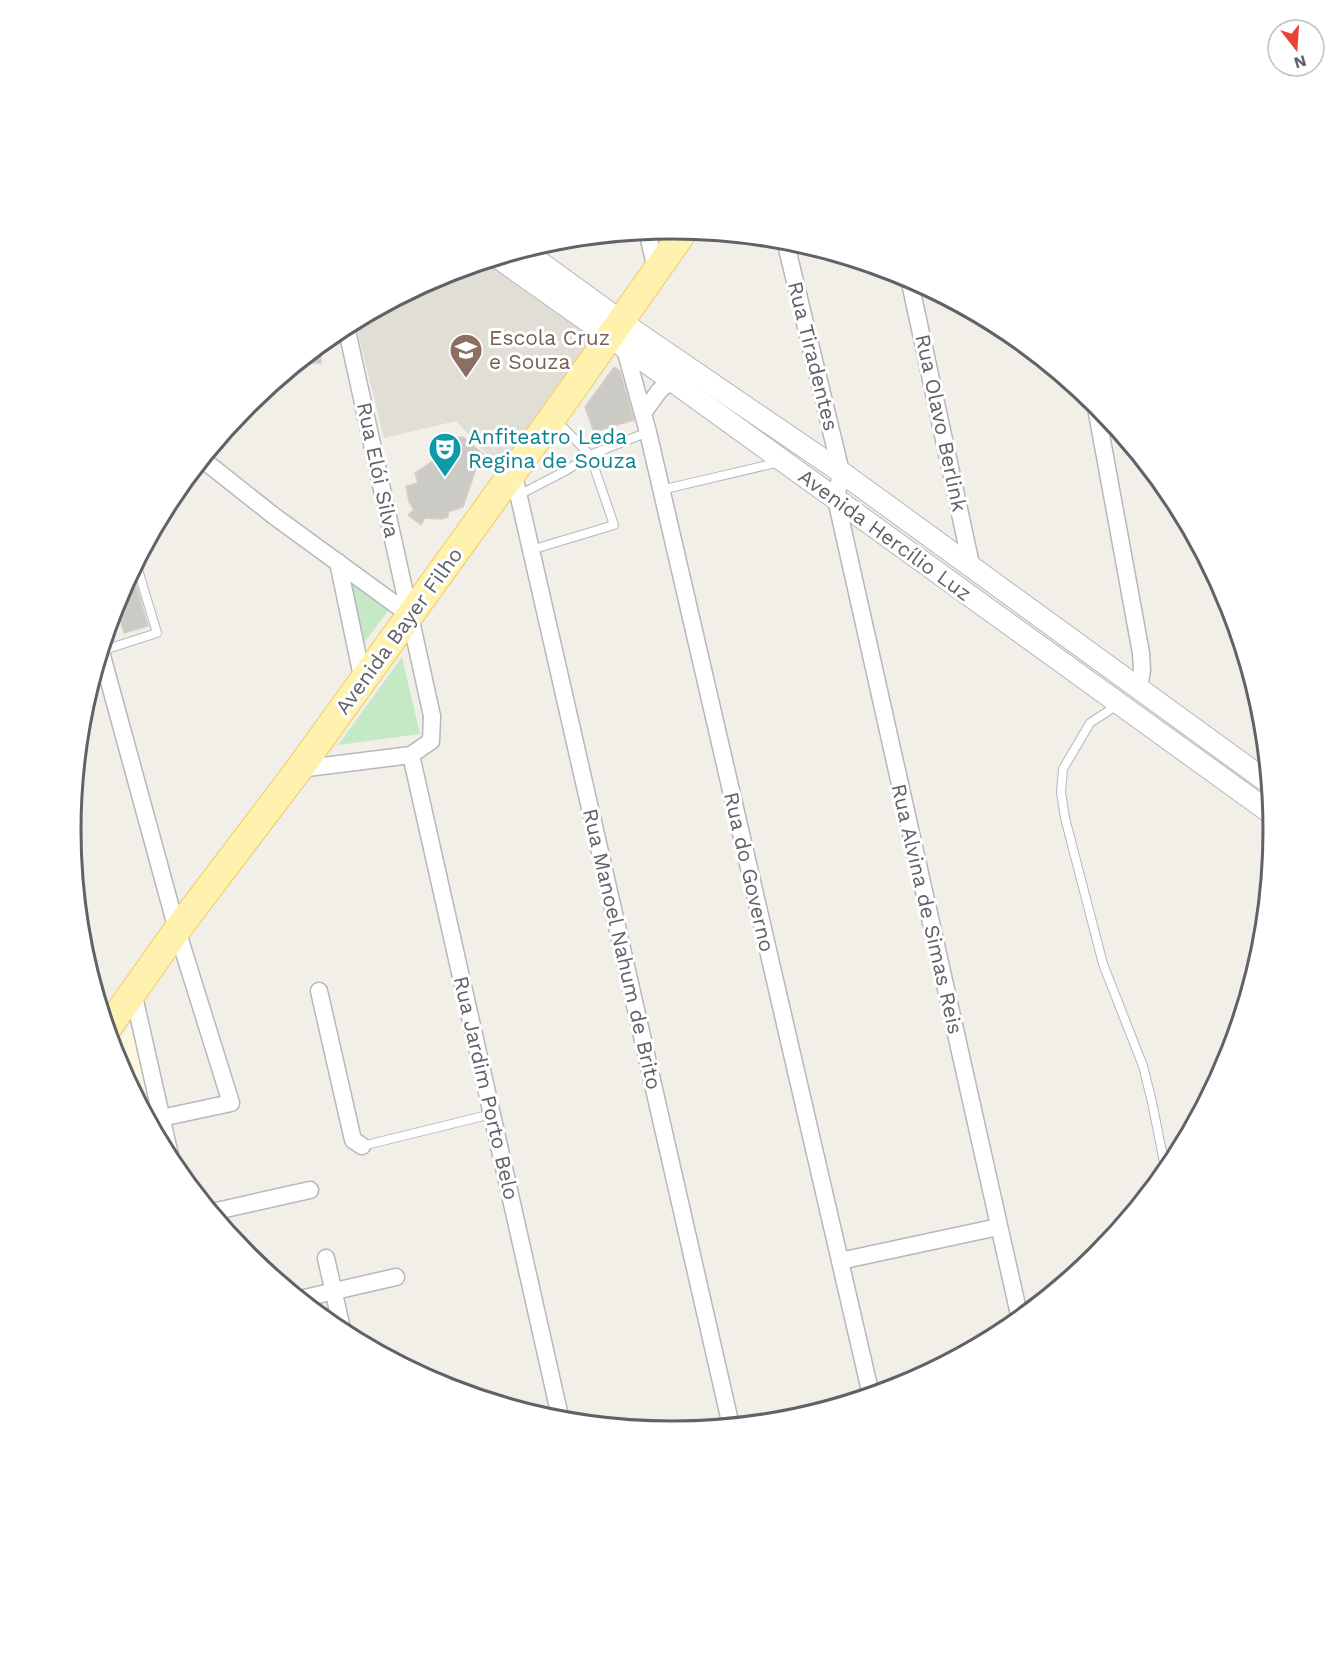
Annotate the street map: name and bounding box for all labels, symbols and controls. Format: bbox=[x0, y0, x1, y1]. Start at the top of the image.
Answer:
north arrow bbox=[1266, 18, 1326, 78]
text: N bbox=[1292, 51, 1309, 73]
street label: Rua Tiradentes bbox=[783, 279, 844, 433]
place label: Escola Cruz e Souza bbox=[489, 325, 610, 374]
school or university icon: Escola Cruz e Souza bbox=[448, 332, 484, 379]
street label: Rua Olavo Berlink bbox=[910, 332, 973, 514]
street label: Rua Elói Silva bbox=[352, 400, 405, 540]
place label: Anfiteatro Leda Regina de Souza bbox=[468, 424, 637, 473]
theatre icon: Anfiteatro Leda Regina de Souza bbox=[427, 431, 463, 478]
street label: Avenida Hercílio Luz bbox=[794, 463, 977, 606]
street label: Avenida Bayer Filho bbox=[330, 542, 468, 719]
street label: Rua Alvina de Simas Reis bbox=[886, 781, 968, 1037]
street label: Rua do Governo bbox=[719, 790, 780, 954]
street label: Rua Manoel Nahum de Brito bbox=[578, 806, 667, 1092]
street label: Rua Jardim Porto Belo bbox=[449, 974, 524, 1202]

